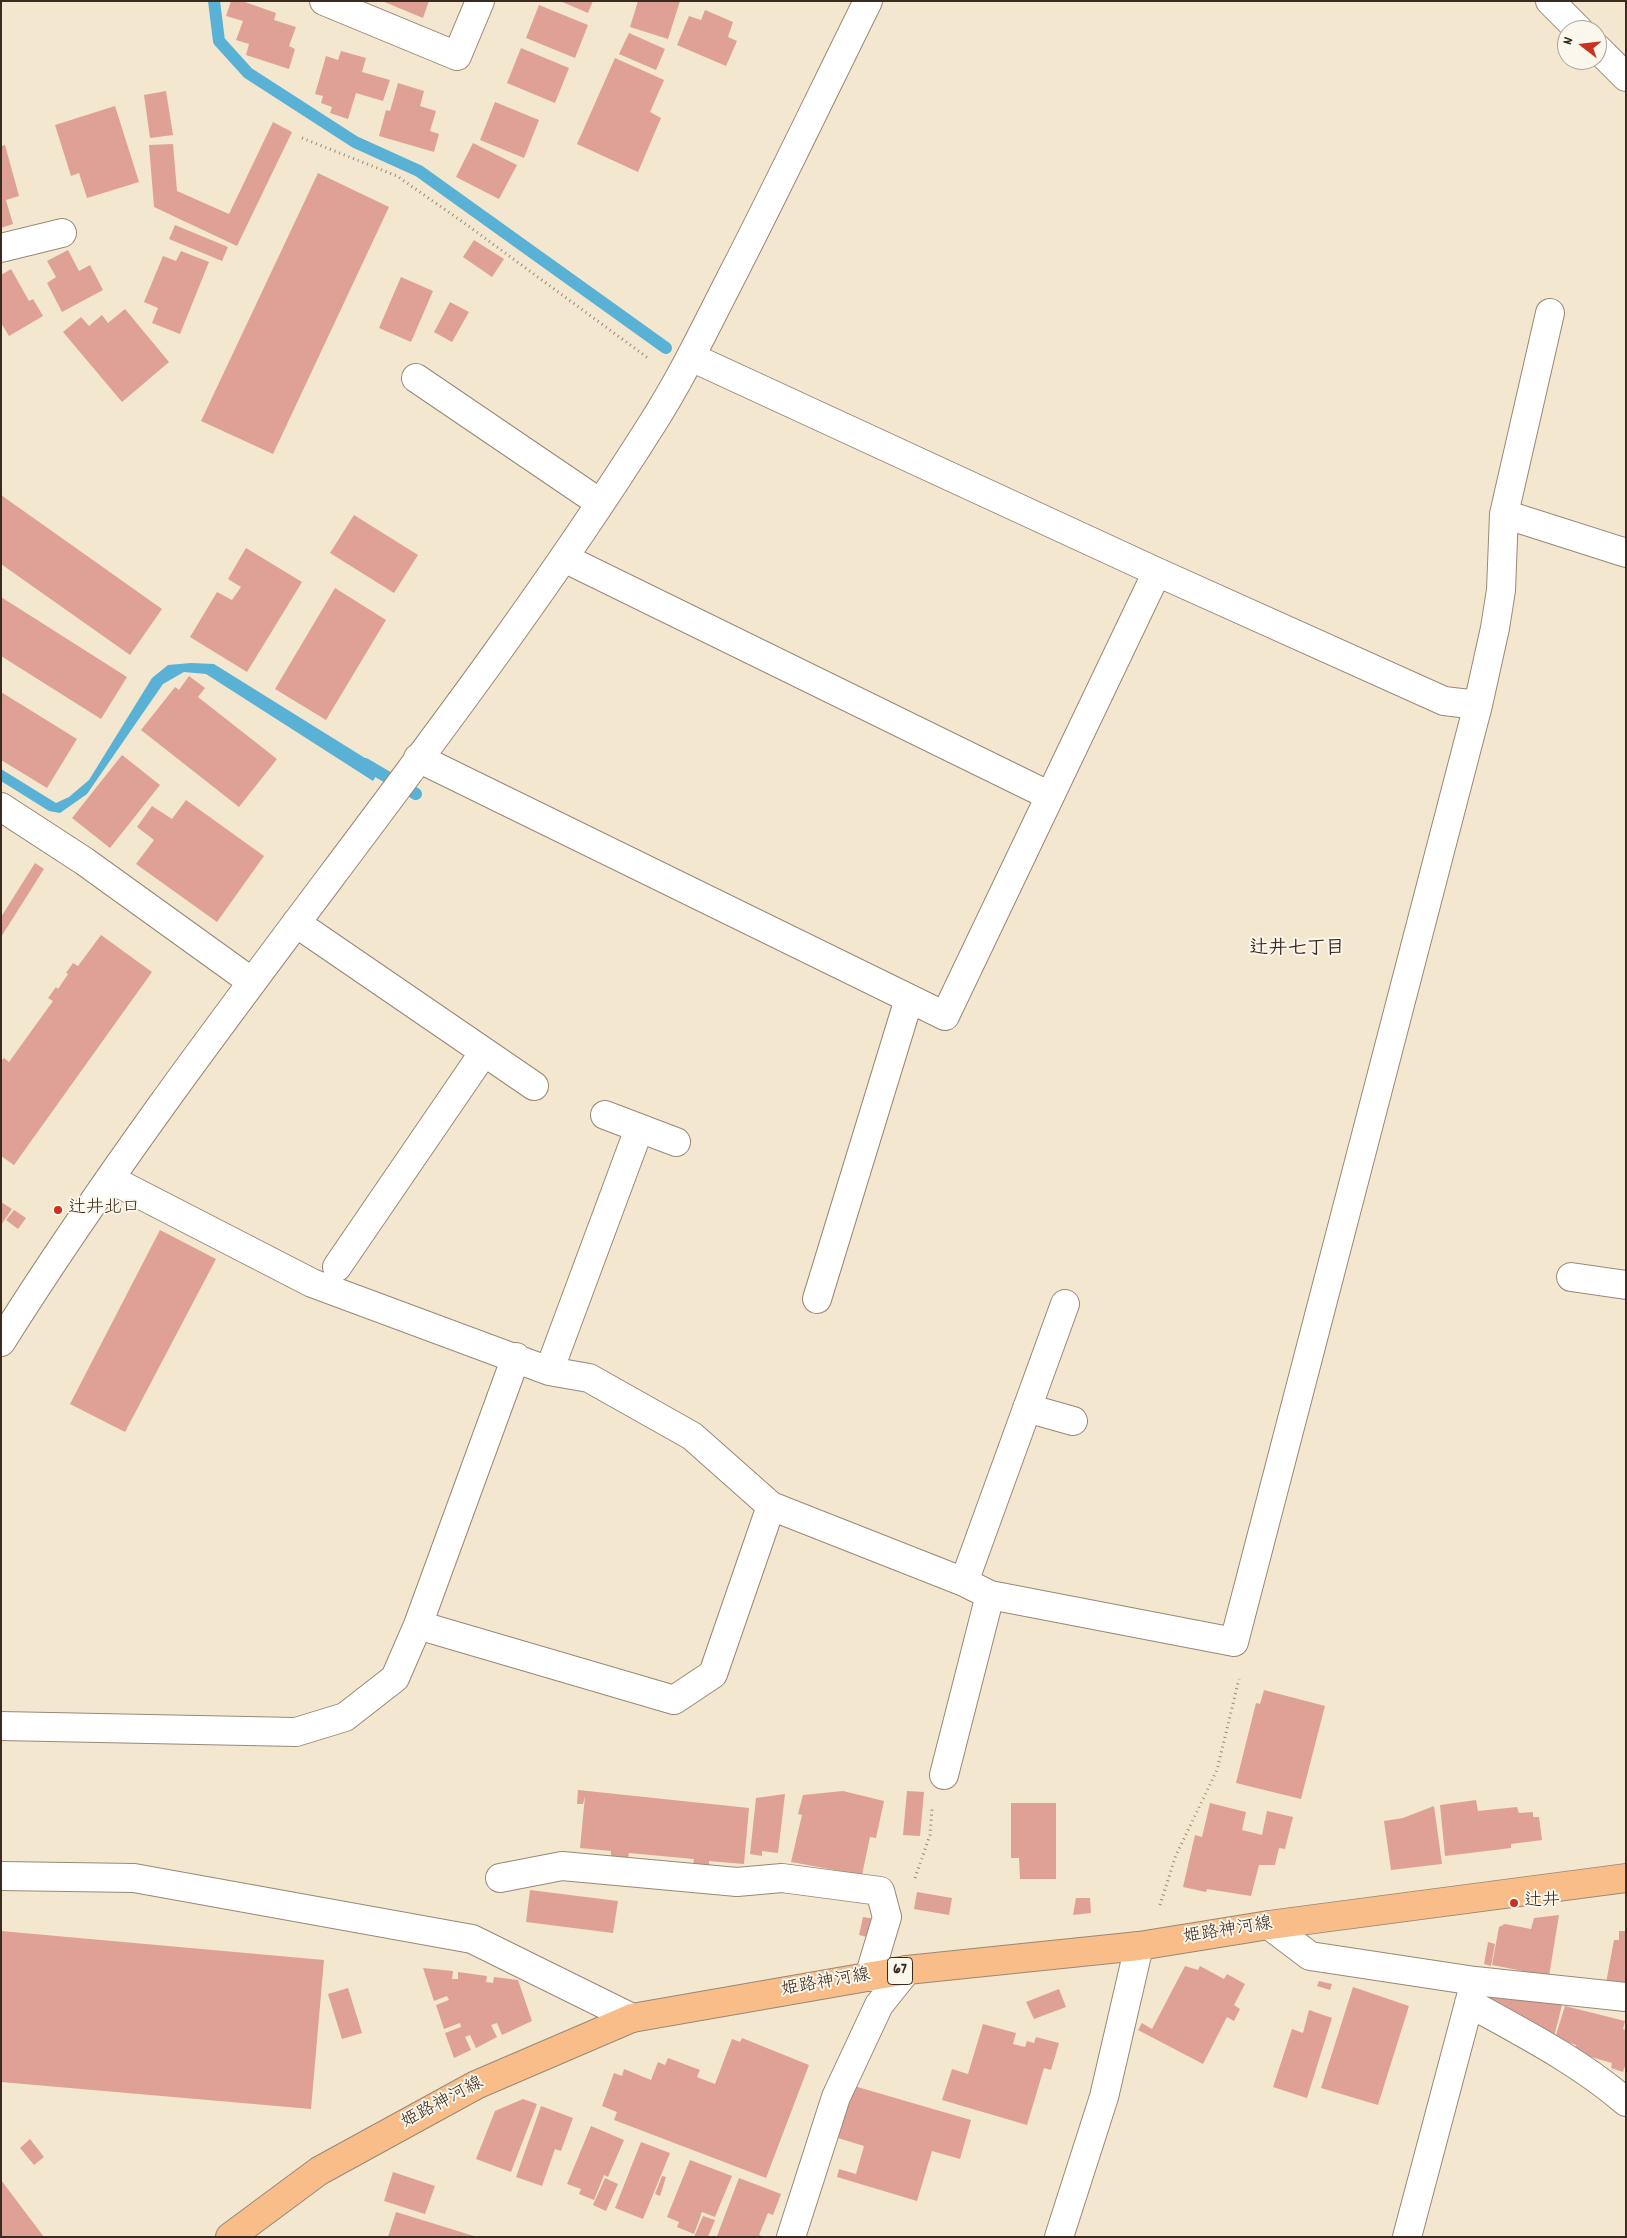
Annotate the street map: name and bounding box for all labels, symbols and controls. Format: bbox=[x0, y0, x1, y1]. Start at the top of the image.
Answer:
north arrow bbox=[1557, 20, 1607, 70]
text: N bbox=[1558, 35, 1579, 47]
district label: 辻井七丁目 bbox=[1250, 939, 1344, 961]
place label: 辻井北口 bbox=[68, 1199, 140, 1221]
marker: 辻井北口 bbox=[52, 1204, 64, 1216]
place label: 辻井 bbox=[1524, 1892, 1560, 1914]
marker: 辻井 bbox=[1508, 1897, 1520, 1909]
street label: 姫路神河線 bbox=[1182, 1914, 1274, 1950]
road number: 67 bbox=[888, 1958, 912, 1984]
street label: 姫路神河線 bbox=[780, 1966, 872, 2002]
street label: 姫路神河線 bbox=[398, 2073, 488, 2135]

